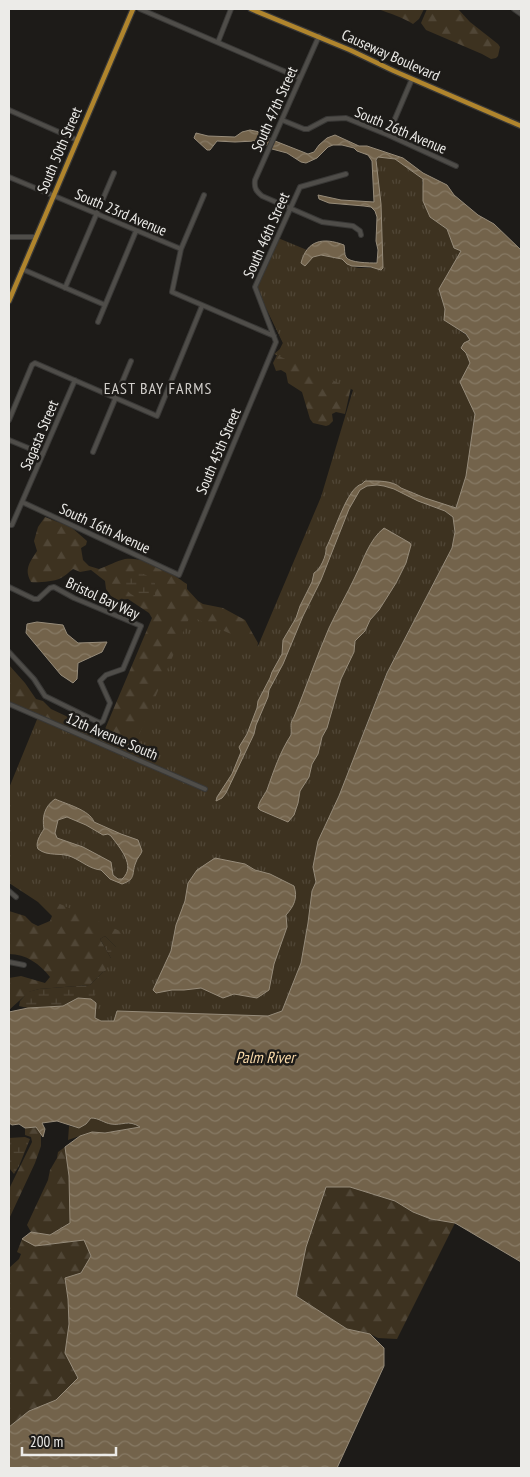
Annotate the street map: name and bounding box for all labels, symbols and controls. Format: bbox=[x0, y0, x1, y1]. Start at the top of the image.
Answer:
street label: Causeway Boulevard bbox=[339, 25, 443, 85]
street label: South 47th Street bbox=[247, 63, 301, 155]
street label: South 26th Avenue bbox=[352, 102, 450, 158]
street label: South 50th Street bbox=[32, 104, 86, 196]
street label: South 23rd Avenue bbox=[72, 184, 170, 240]
street label: South 46th Street bbox=[239, 189, 293, 281]
district label: EAST BAY FARMS bbox=[104, 378, 212, 398]
street label: Sagasta Street bbox=[16, 397, 62, 473]
street label: South 45th Street bbox=[191, 405, 245, 497]
street label: South 16th Avenue bbox=[56, 499, 154, 557]
street label: Bristol Bay Way bbox=[63, 573, 143, 623]
street label: 12th Avenue South bbox=[63, 708, 161, 764]
water label: Palm River bbox=[235, 1047, 297, 1067]
scale bar bbox=[22, 1424, 116, 1456]
text: 200 m bbox=[30, 1432, 63, 1451]

